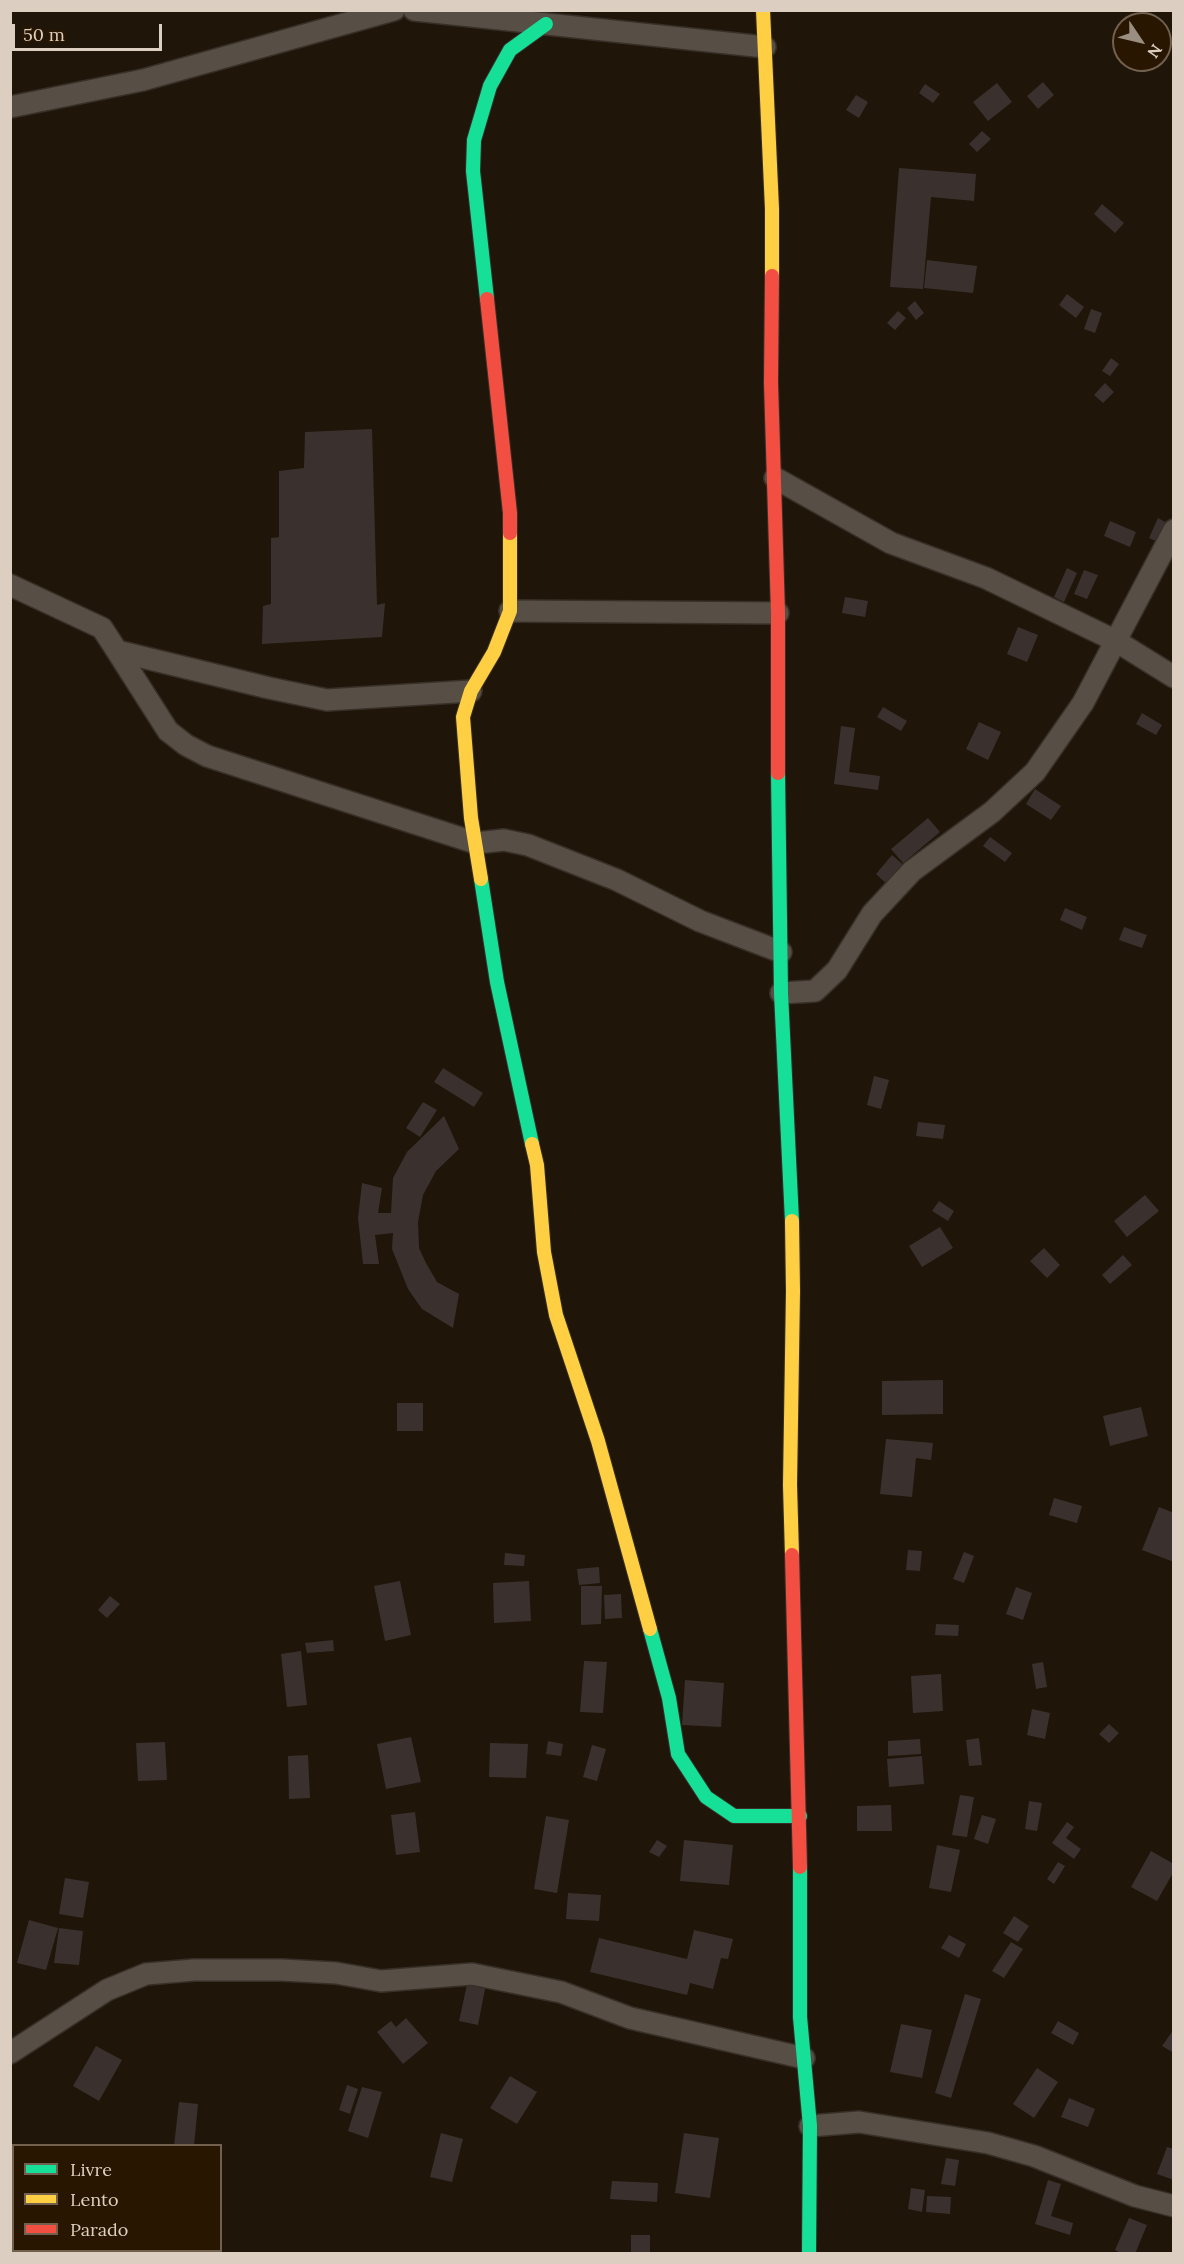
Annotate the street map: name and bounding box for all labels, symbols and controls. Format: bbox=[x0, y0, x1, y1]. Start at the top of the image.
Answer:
scale bar bbox=[15, 12, 165, 50]
north arrow bbox=[1112, 12, 1172, 72]
text: 50 m bbox=[23, 23, 65, 46]
text: N bbox=[1143, 40, 1167, 62]
legend bbox=[12, 2144, 222, 2252]
text: Livre bbox=[70, 2158, 112, 2181]
text: Lento bbox=[70, 2188, 118, 2211]
text: Parado bbox=[70, 2218, 128, 2241]

